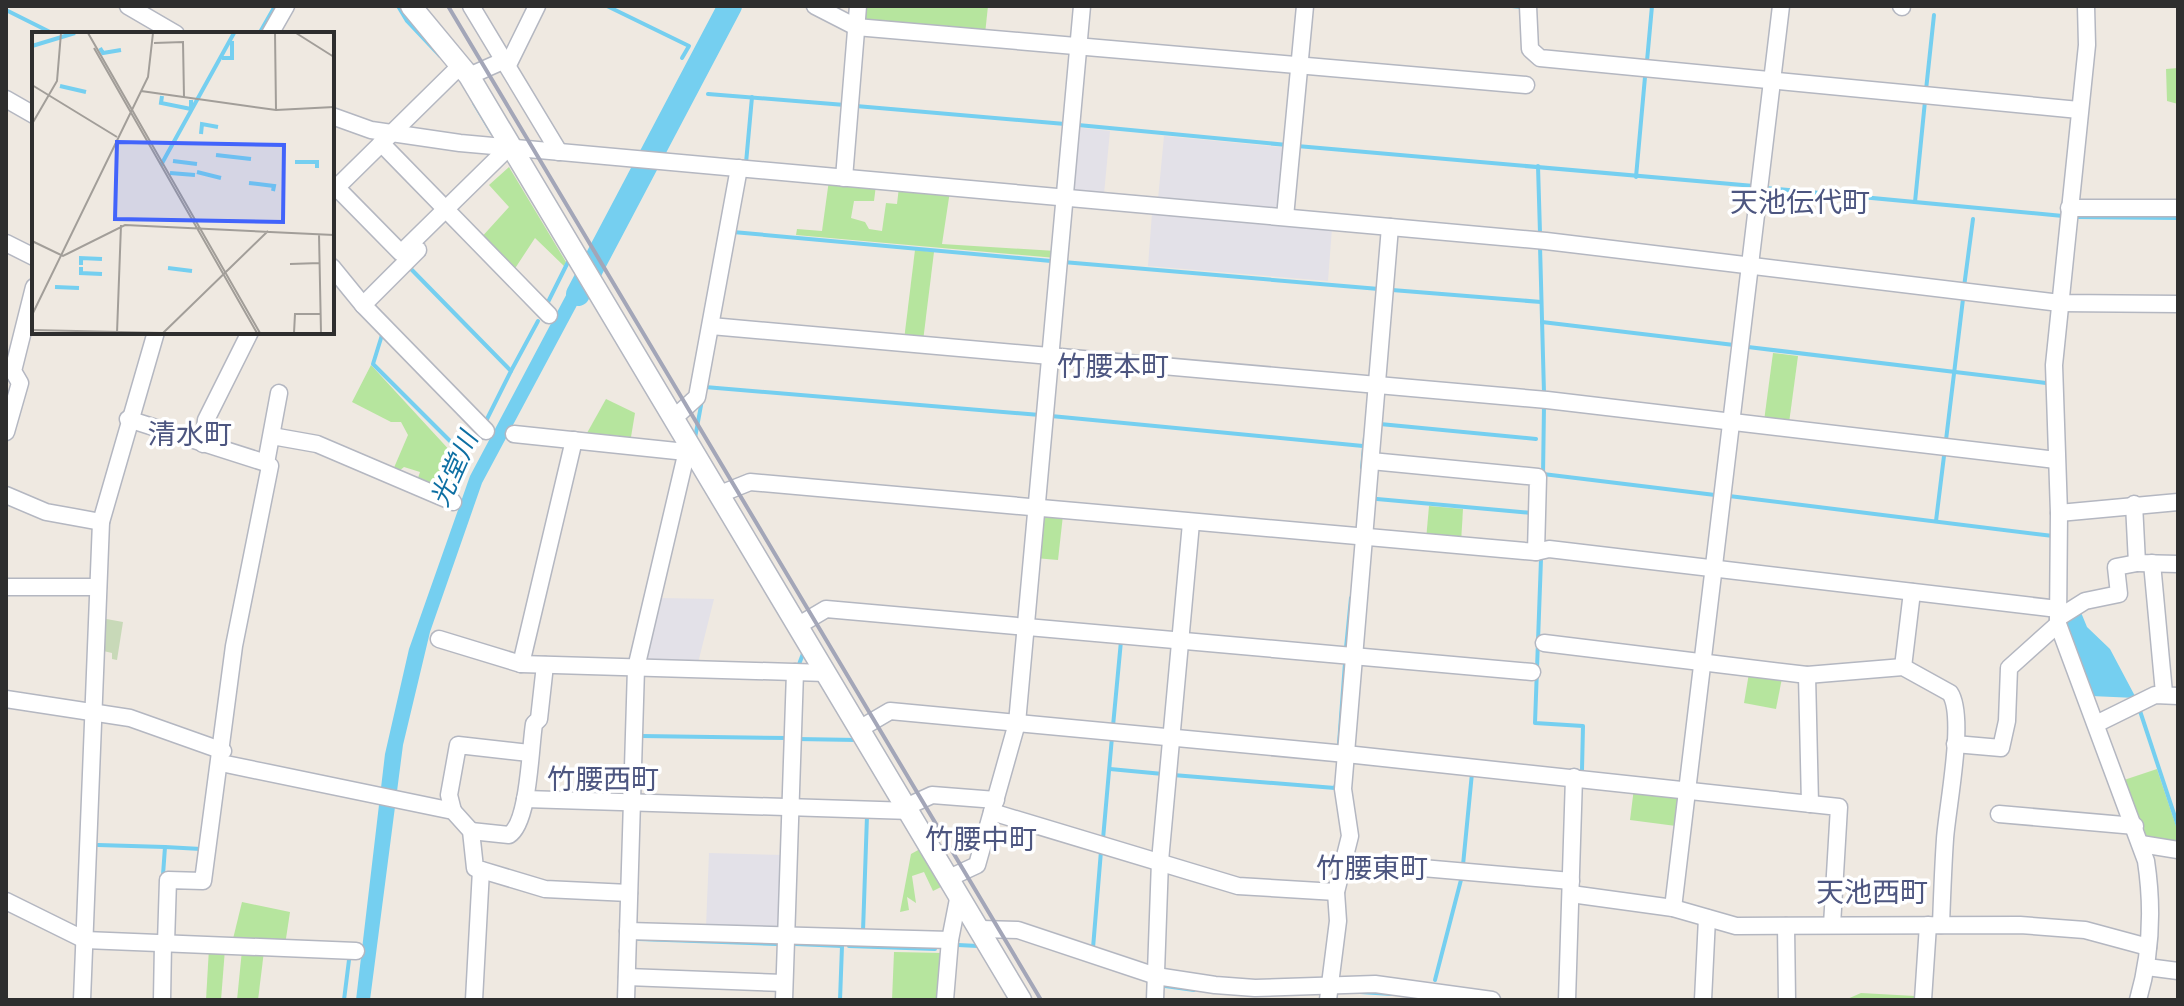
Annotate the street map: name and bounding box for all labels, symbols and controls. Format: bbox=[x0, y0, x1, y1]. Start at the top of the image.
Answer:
inset map bbox=[32, 32, 334, 334]
district label: 天池伝代町 bbox=[1730, 180, 1870, 223]
district label: 竹腰本町 bbox=[1057, 344, 1169, 387]
district label: 清水町 bbox=[148, 412, 232, 455]
water label: 光堂川 bbox=[420, 423, 488, 512]
district label: 竹腰西町 bbox=[547, 757, 659, 800]
district label: 竹腰中町 bbox=[925, 817, 1037, 860]
district label: 竹腰東町 bbox=[1316, 846, 1428, 889]
district label: 天池西町 bbox=[1816, 870, 1928, 913]

